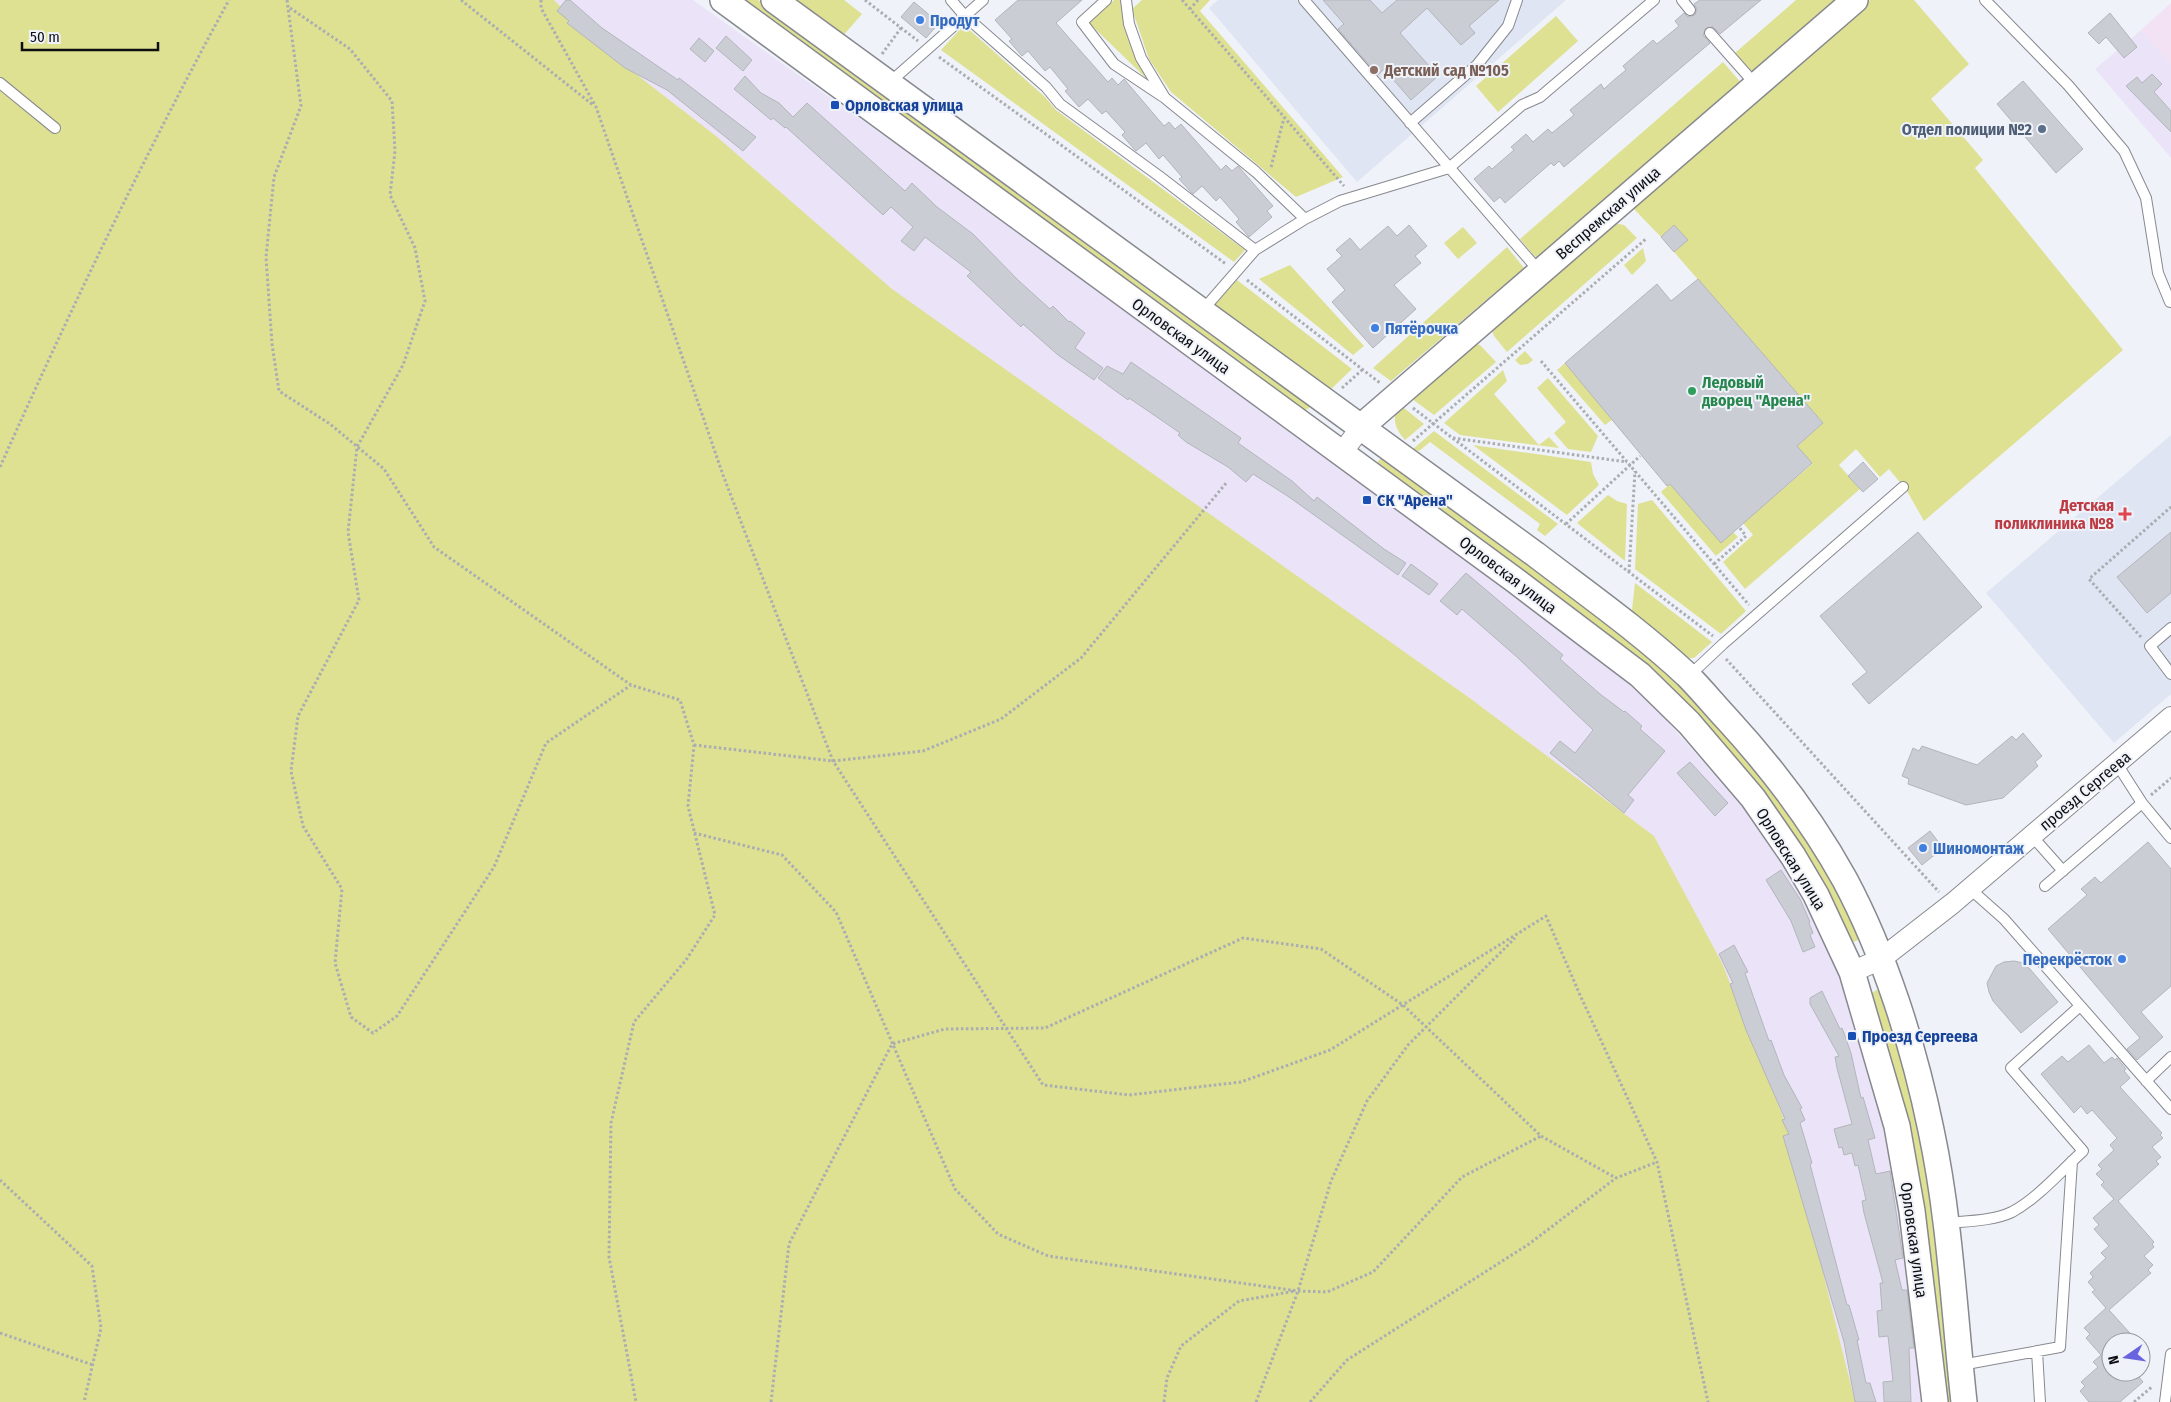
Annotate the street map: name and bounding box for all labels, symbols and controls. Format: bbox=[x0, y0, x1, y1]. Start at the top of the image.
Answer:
place label: Продут bbox=[930, 11, 979, 30]
marker: Продут bbox=[914, 14, 926, 26]
scale bar bbox=[22, 20, 159, 52]
text: 50 m bbox=[30, 28, 60, 46]
place label: Детский сад №105 bbox=[1383, 61, 1509, 80]
marker: Детский сад №105 bbox=[1368, 64, 1380, 76]
place label: Орловская улица bbox=[845, 96, 963, 115]
marker: Орловская улица bbox=[829, 99, 841, 111]
place label: Отдел полиции №2 bbox=[1902, 120, 2033, 139]
marker: Отдел полиции №2 bbox=[2036, 123, 2048, 135]
street label: Веспремская улица bbox=[1552, 162, 1664, 263]
street label: Орловская улица bbox=[1128, 294, 1234, 378]
place label: Пятёрочка bbox=[1385, 319, 1458, 338]
marker: Пятёрочка bbox=[1369, 322, 1381, 334]
place label: Ледовый дворец "Арена" bbox=[1701, 373, 1811, 410]
marker: Ледовый дворец "Арена" bbox=[1686, 385, 1698, 397]
place label: СК "Арена" bbox=[1377, 491, 1453, 510]
marker: СК "Арена" bbox=[1361, 494, 1373, 506]
place label: Детская поликлиника №8 bbox=[1995, 496, 2115, 533]
marker: Детская поликлиника №8 bbox=[2118, 507, 2132, 521]
street label: Орловская улица bbox=[1456, 532, 1560, 618]
street label: проезд Сергеева bbox=[2036, 747, 2135, 835]
street label: Орловская улица bbox=[1752, 804, 1830, 914]
place label: Шиномонтаж bbox=[1933, 839, 2024, 858]
marker: Шиномонтаж bbox=[1917, 842, 1929, 854]
place label: Перекрёсток bbox=[2023, 950, 2113, 969]
marker: Перекрёсток bbox=[2116, 953, 2128, 965]
place label: Проезд Сергеева bbox=[1862, 1027, 1978, 1046]
marker: Проезд Сергеева bbox=[1846, 1030, 1858, 1042]
street label: Орловская улица bbox=[1896, 1181, 1932, 1299]
north arrow bbox=[2101, 1332, 2151, 1382]
text: N bbox=[2105, 1354, 2123, 1366]

